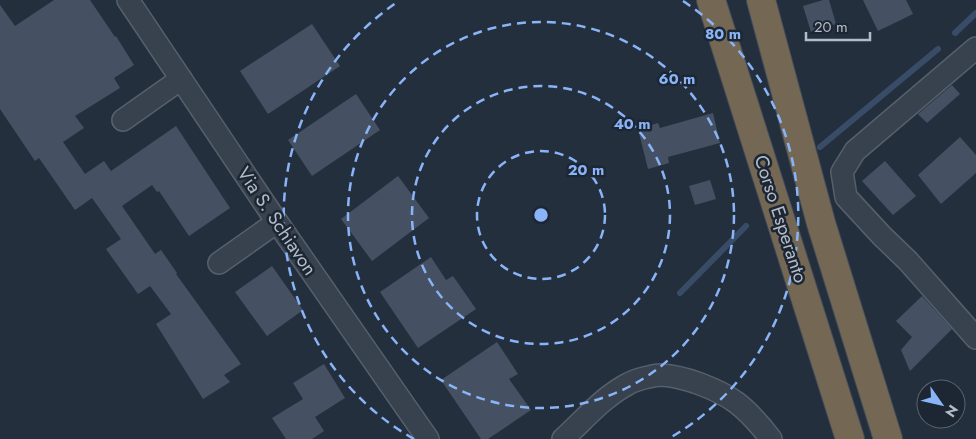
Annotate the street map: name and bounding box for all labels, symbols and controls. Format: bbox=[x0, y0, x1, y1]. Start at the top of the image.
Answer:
scale bar bbox=[806, 10, 870, 42]
text: 20 m bbox=[814, 16, 848, 38]
text: 80 m bbox=[705, 23, 741, 45]
text: 60 m bbox=[659, 68, 695, 90]
text: 40 m bbox=[613, 113, 651, 135]
street label: Corso Esperanto bbox=[748, 152, 814, 286]
text: 20 m bbox=[568, 159, 604, 181]
street label: Via S. Schiavon bbox=[231, 161, 323, 281]
centre of rings bbox=[532, 206, 550, 224]
north arrow bbox=[916, 379, 966, 429]
text: N bbox=[940, 401, 963, 421]

